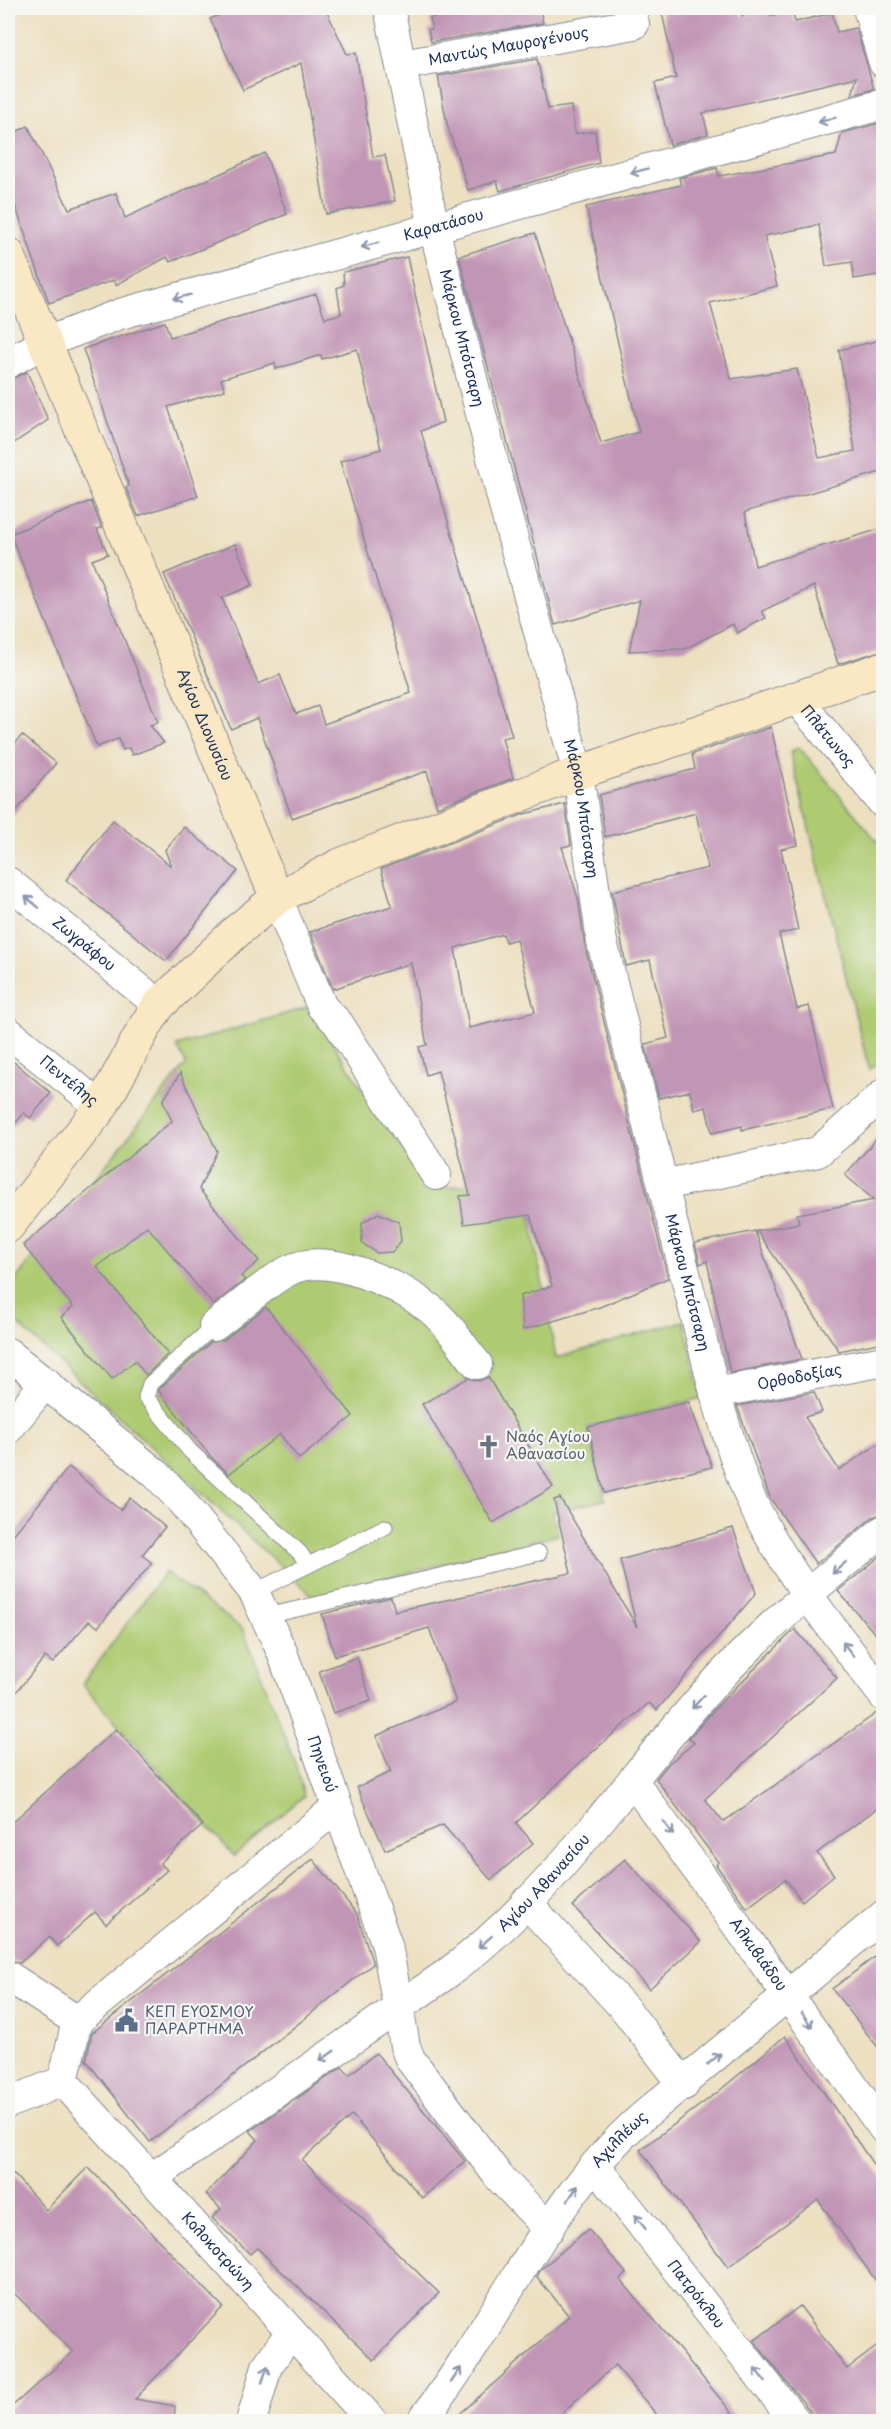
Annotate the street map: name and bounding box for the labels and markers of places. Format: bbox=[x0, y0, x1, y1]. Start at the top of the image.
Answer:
place label: Ναός Αγίου Αθανασίου bbox=[506, 1424, 590, 1464]
church icon: Ναός Αγίου Αθανασίου bbox=[475, 1433, 501, 1459]
place label: ΚΕΠ ΕΥΟΣΜΟΥ ΠΑΡΑΡΤΗΜΑ bbox=[145, 1999, 254, 2039]
public building icon: ΚΕΠ ΕΥΟΣΜΟΥ ΠΑΡΑΡΤΗΜΑ bbox=[114, 2008, 140, 2034]

